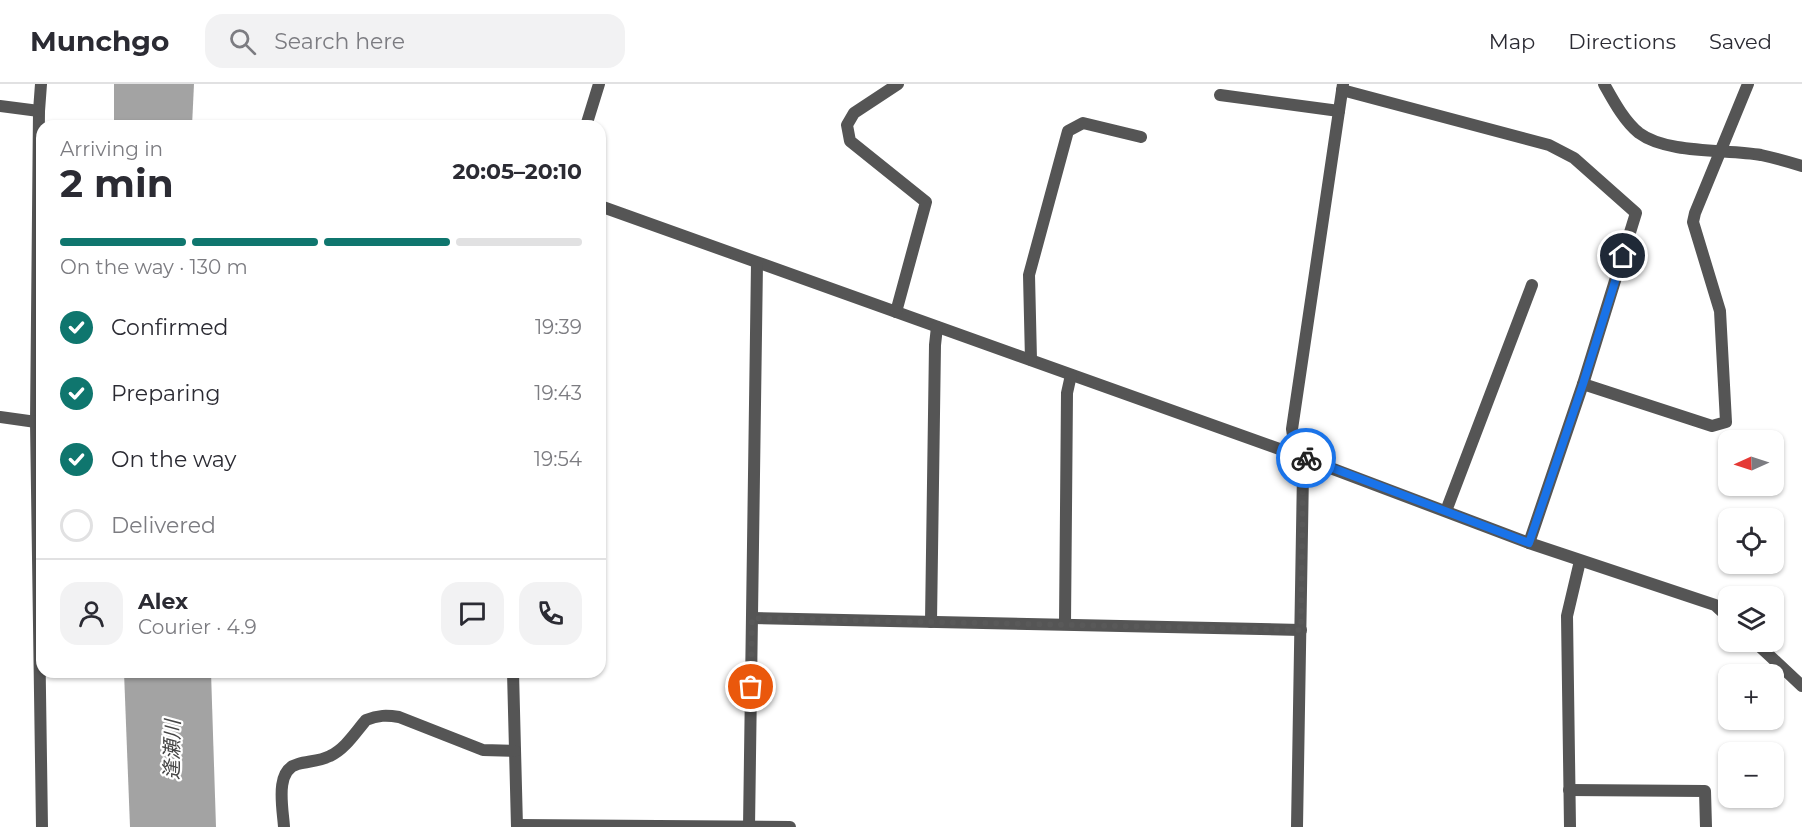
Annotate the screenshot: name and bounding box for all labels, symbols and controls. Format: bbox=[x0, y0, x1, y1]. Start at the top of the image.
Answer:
search box bbox=[205, 14, 625, 68]
text: Munchgo bbox=[30, 24, 169, 58]
icon: search bbox=[226, 25, 259, 58]
text: Search here bbox=[274, 28, 405, 55]
text: Map bbox=[1489, 29, 1535, 54]
text: Directions bbox=[1568, 29, 1676, 54]
text: Saved bbox=[1709, 29, 1772, 54]
text: Arriving in bbox=[60, 137, 163, 161]
text: 20:05–20:10 bbox=[452, 158, 582, 185]
text: 2 min bbox=[60, 159, 174, 207]
pin bbox=[1597, 230, 1648, 281]
icon: home bbox=[1606, 239, 1639, 272]
text: On the way · 130 m bbox=[60, 255, 248, 279]
icon: check bbox=[60, 311, 93, 344]
text: Confirmed bbox=[111, 314, 228, 341]
text: 19:39 bbox=[535, 315, 582, 339]
icon: check bbox=[60, 377, 93, 410]
text: Preparing bbox=[111, 380, 220, 407]
text: 19:43 bbox=[534, 381, 582, 405]
courier bbox=[1276, 428, 1336, 488]
north arrow bbox=[1718, 430, 1784, 496]
map controls bbox=[1718, 430, 1784, 808]
icon: bike bbox=[1290, 442, 1323, 475]
icon: check bbox=[60, 443, 93, 476]
text: On the way bbox=[111, 446, 236, 473]
text: 19:54 bbox=[534, 447, 582, 471]
button: locate bbox=[1718, 508, 1784, 574]
text: Delivered bbox=[111, 512, 216, 539]
button: person bbox=[60, 582, 123, 645]
button: chat bbox=[441, 582, 504, 645]
button: phone bbox=[519, 582, 582, 645]
button: layers bbox=[1718, 586, 1784, 652]
text: Alex bbox=[138, 588, 188, 615]
text: Courier · 4.9 bbox=[138, 615, 257, 639]
pin bbox=[725, 661, 776, 712]
button: + bbox=[1718, 664, 1784, 730]
icon: bag bbox=[734, 670, 767, 703]
water label: 逢瀬川 bbox=[159, 718, 185, 780]
button: − bbox=[1718, 742, 1784, 808]

